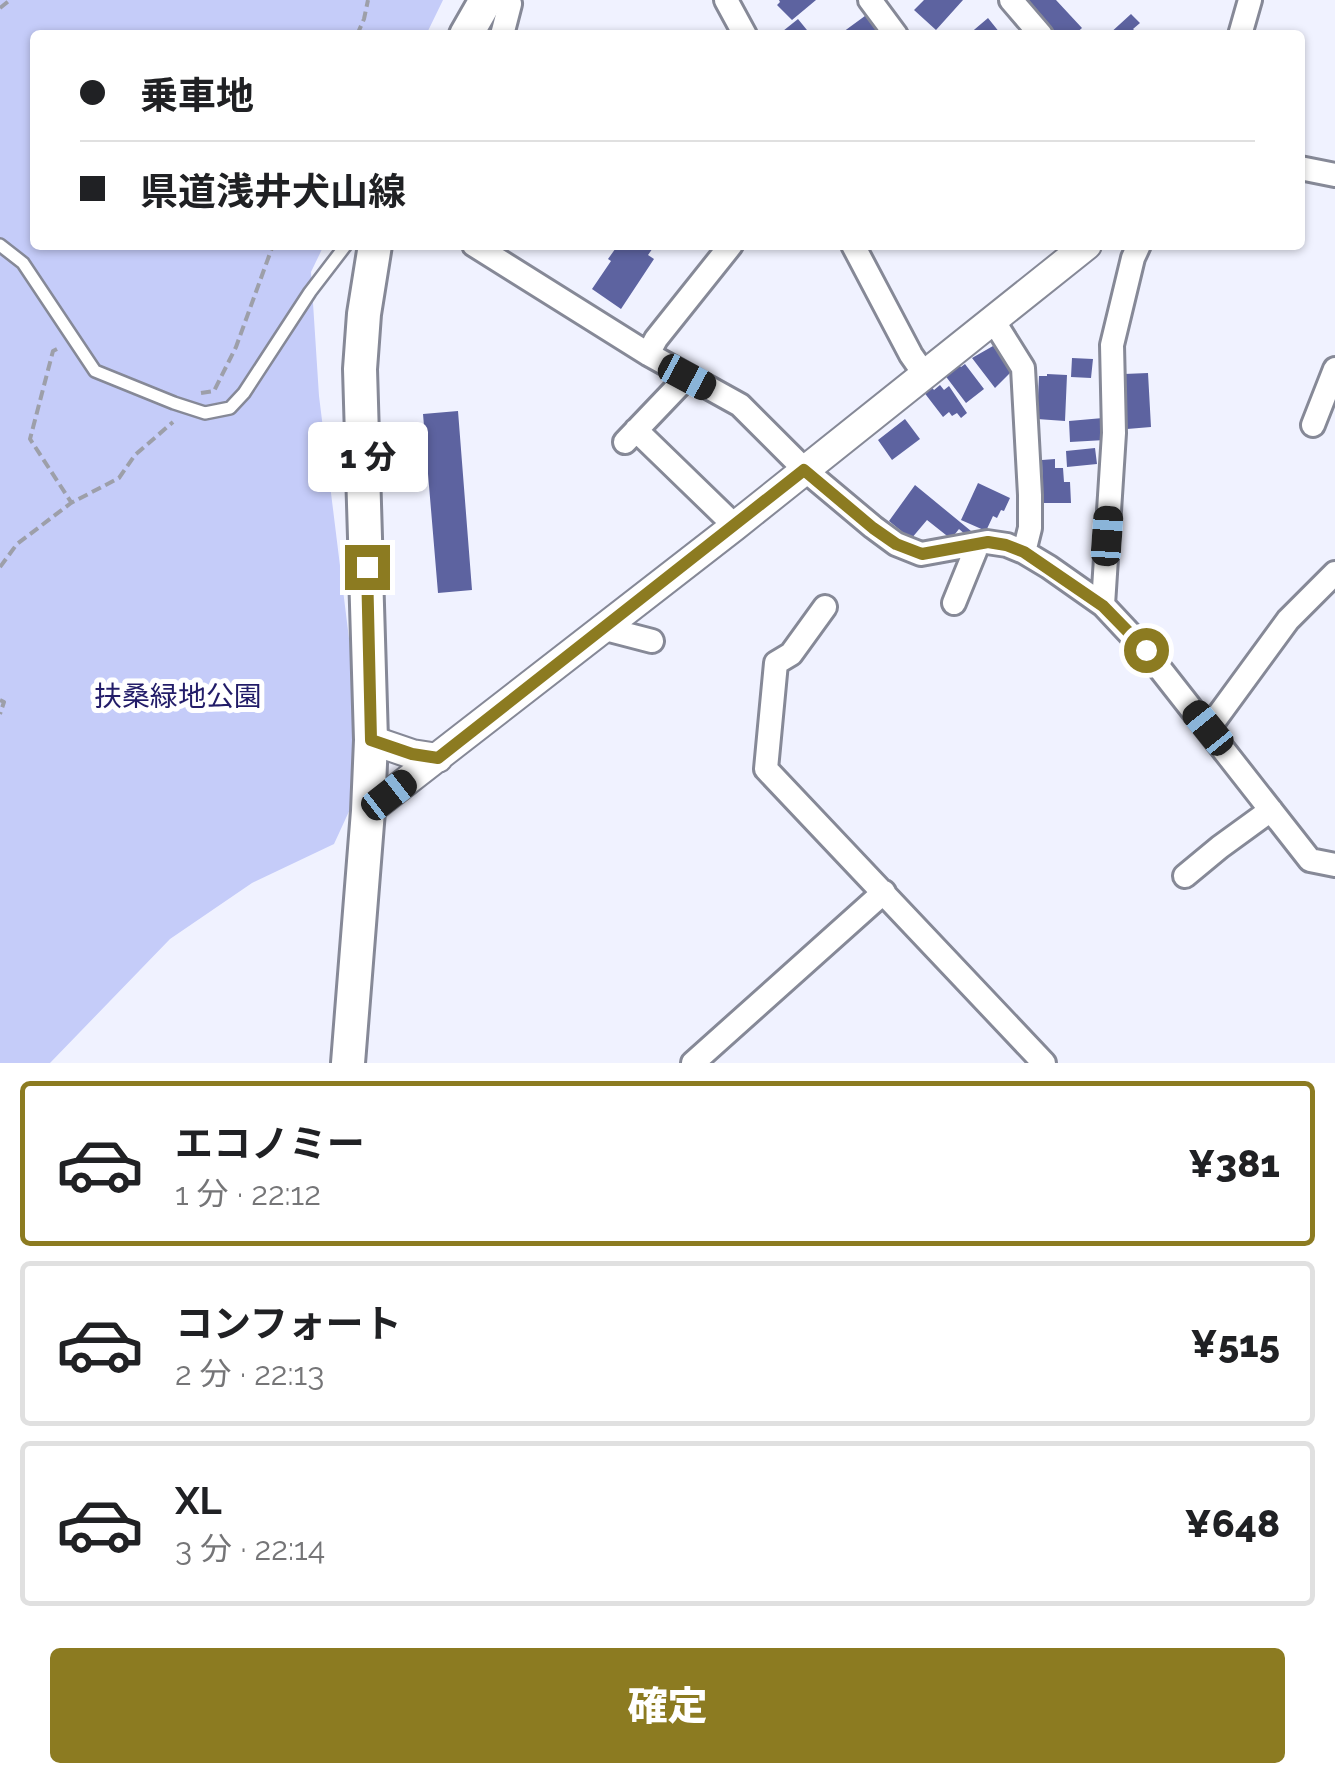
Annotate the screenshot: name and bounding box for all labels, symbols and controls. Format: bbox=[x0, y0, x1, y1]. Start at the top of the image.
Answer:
text: 乗車地 bbox=[140, 73, 254, 118]
text: 県道浅井犬山線 bbox=[140, 169, 406, 214]
car bbox=[653, 350, 721, 404]
callout: 1 分 bbox=[307, 422, 427, 492]
text: 1 分 bbox=[340, 438, 396, 475]
car bbox=[1090, 505, 1124, 567]
route end bbox=[345, 545, 390, 590]
route start bbox=[1124, 628, 1169, 673]
park label: 扶桑緑地公園 bbox=[94, 680, 262, 713]
car bbox=[1177, 695, 1239, 761]
car bbox=[356, 765, 422, 825]
icon: car bbox=[55, 1119, 145, 1209]
text: エコノミー bbox=[175, 1121, 365, 1166]
text: ¥381 bbox=[1188, 1141, 1280, 1186]
text: 1 分 · 22:12 bbox=[175, 1175, 321, 1212]
icon: car bbox=[55, 1299, 145, 1389]
text: コンフォート bbox=[175, 1301, 402, 1346]
text: ¥515 bbox=[1190, 1321, 1280, 1366]
text: 2 分 · 22:13 bbox=[175, 1355, 324, 1392]
text: XL bbox=[175, 1478, 222, 1523]
icon: car bbox=[55, 1479, 145, 1569]
text: ¥648 bbox=[1184, 1501, 1280, 1546]
text: 3 分 · 22:14 bbox=[175, 1530, 325, 1567]
button: 確定 bbox=[50, 1648, 1285, 1763]

